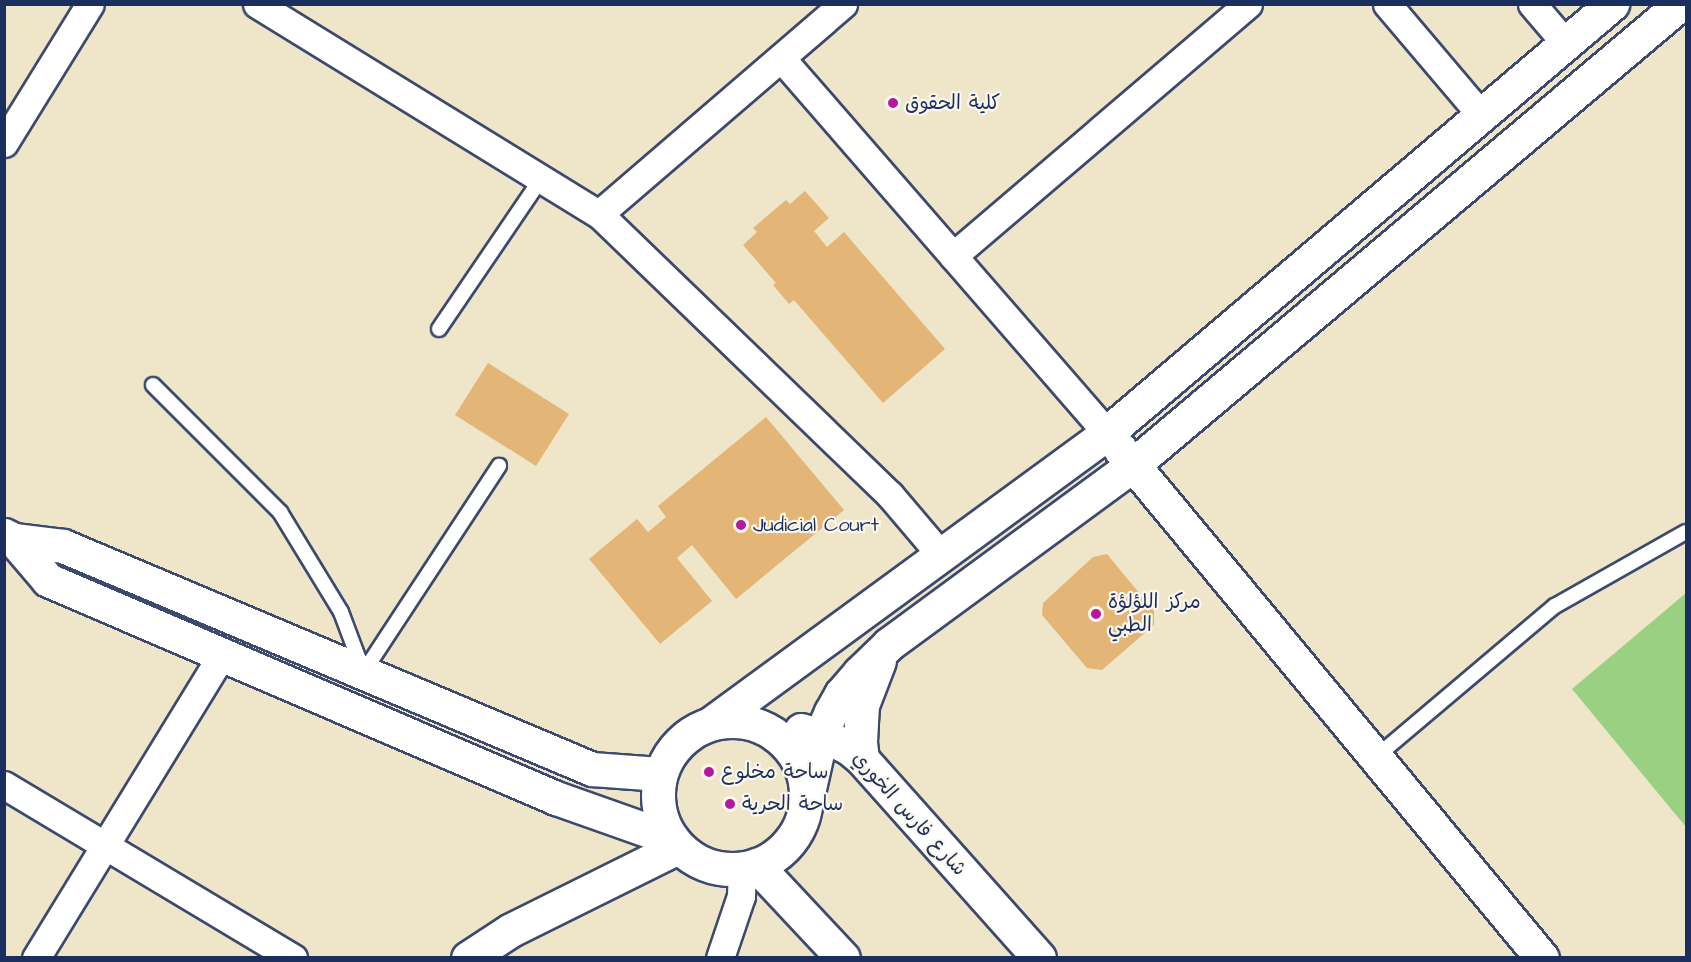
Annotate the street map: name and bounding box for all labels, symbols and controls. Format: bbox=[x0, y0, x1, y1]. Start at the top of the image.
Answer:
place label: كلية الحقوق bbox=[905, 91, 1000, 115]
marker: كلية الحقوق bbox=[886, 96, 900, 110]
place label: Judicial Court bbox=[753, 513, 879, 537]
marker: Judicial Court bbox=[734, 518, 748, 532]
place label: مركز اللؤلؤة الطبي bbox=[1108, 590, 1201, 637]
marker: مركز اللؤلؤة الطبي bbox=[1089, 607, 1103, 621]
street label: شارع فارس الخوري bbox=[847, 747, 971, 881]
place label: ساحة مخلوع bbox=[721, 760, 828, 784]
marker: ساحة مخلوع bbox=[702, 765, 716, 779]
place label: ساحة الحرية bbox=[742, 792, 843, 816]
marker: ساحة الحرية bbox=[723, 797, 737, 811]

